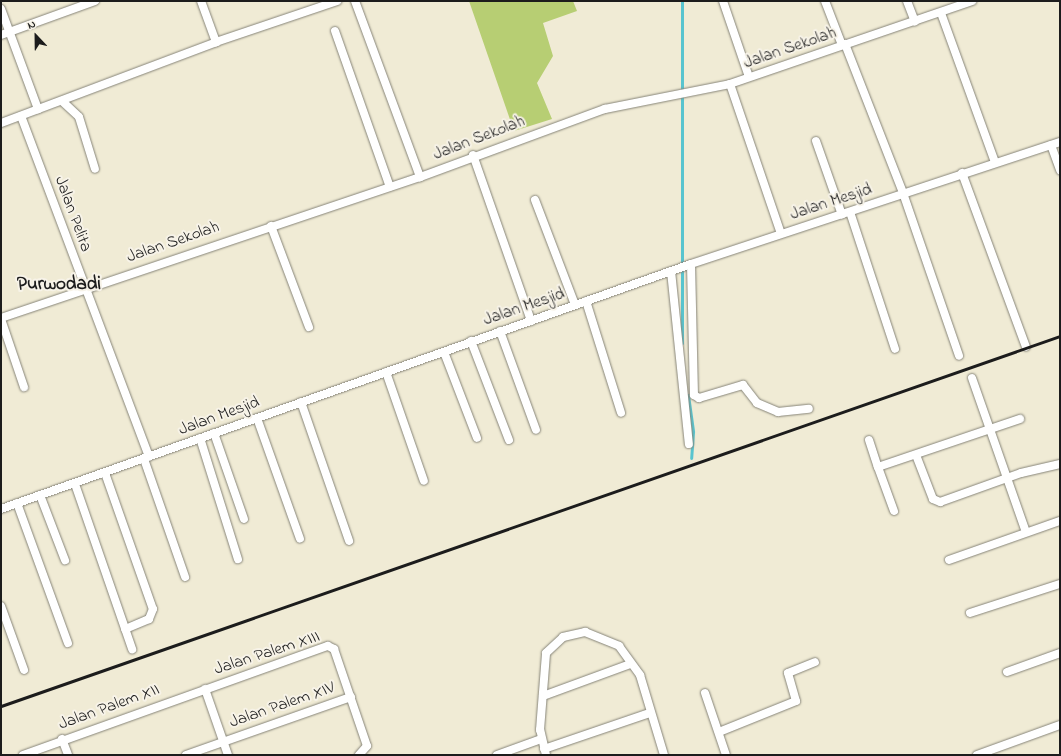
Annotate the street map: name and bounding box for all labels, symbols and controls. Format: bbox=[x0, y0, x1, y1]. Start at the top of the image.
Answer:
north arrow bbox=[16, 16, 56, 56]
text: N bbox=[25, 16, 38, 34]
street label: Jalan Sekolah bbox=[741, 23, 839, 73]
street label: Jalan Sekolah bbox=[430, 111, 528, 165]
street label: Jalan Pelita bbox=[50, 173, 96, 255]
street label: Jalan Mesjid bbox=[788, 179, 874, 225]
street label: Jalan Sekolah bbox=[124, 217, 222, 267]
district label: Purwodadi bbox=[17, 274, 101, 296]
street label: Jalan Mesjid bbox=[481, 284, 567, 330]
street label: Jalan Mesjid bbox=[176, 392, 262, 440]
street label: Jalan Palem XIII bbox=[212, 626, 322, 680]
street label: Jalan Palem XIV bbox=[227, 677, 337, 733]
street label: Jalan Palem XII bbox=[56, 679, 162, 735]

